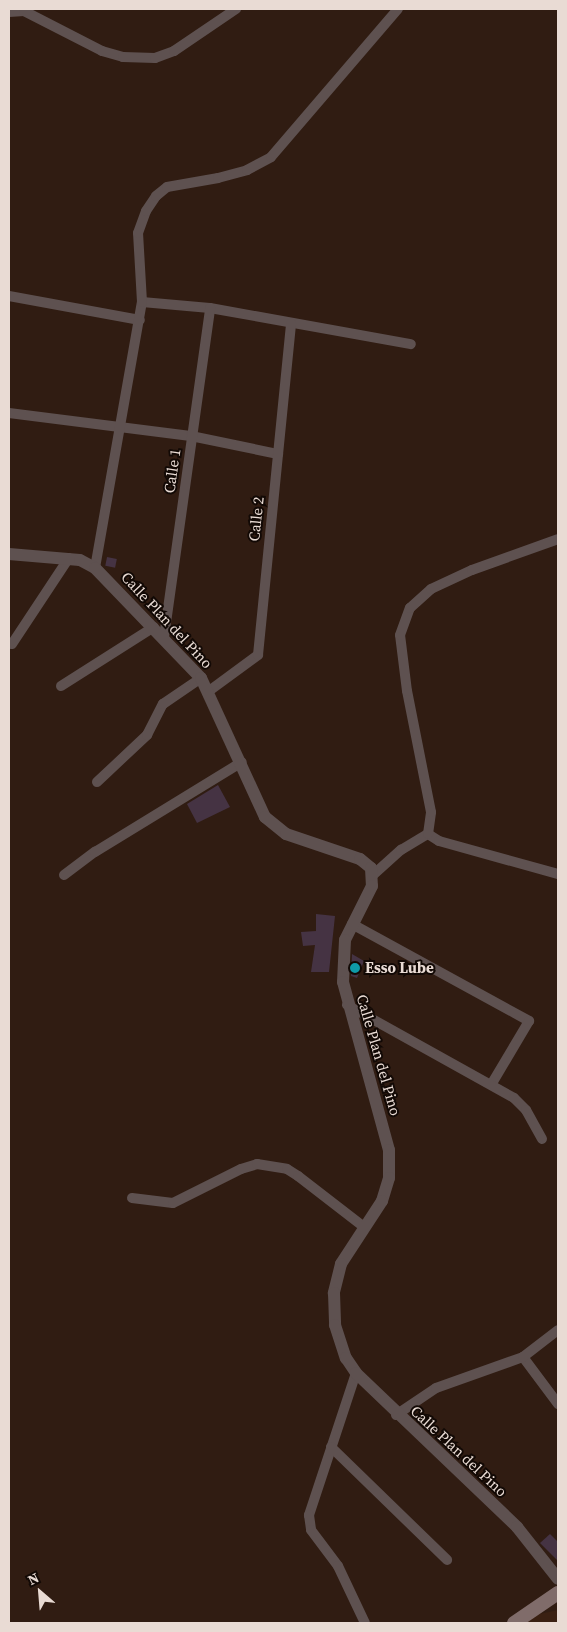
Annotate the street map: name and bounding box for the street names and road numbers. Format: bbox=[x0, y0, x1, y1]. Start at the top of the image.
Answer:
street label: Calle 1 bbox=[160, 448, 184, 494]
street label: Calle 2 bbox=[245, 496, 267, 542]
street label: Calle Plan del Pino bbox=[118, 568, 216, 672]
street label: Calle Plan del Pino bbox=[353, 992, 405, 1118]
street label: Calle Plan del Pino bbox=[407, 1402, 511, 1500]

